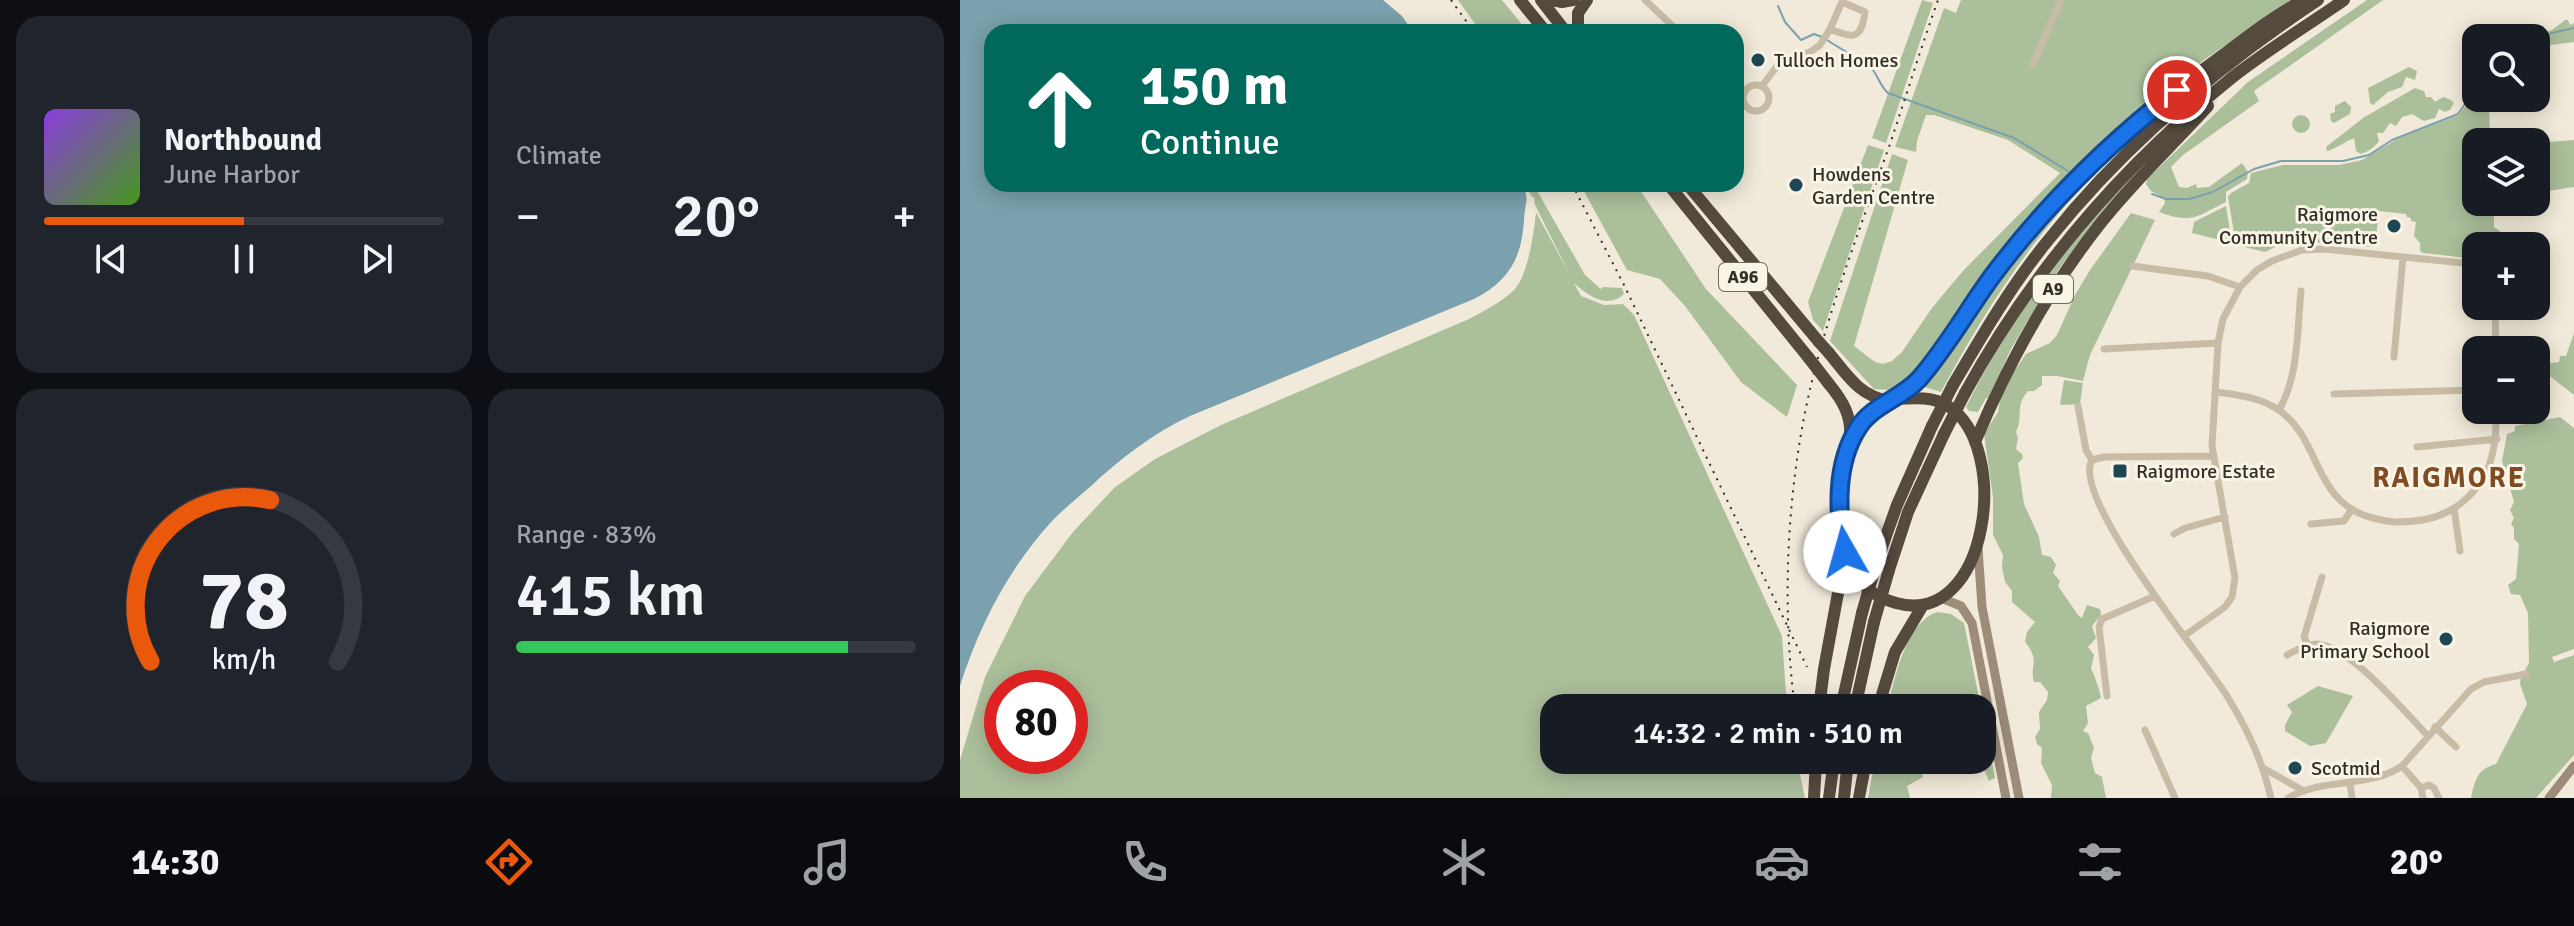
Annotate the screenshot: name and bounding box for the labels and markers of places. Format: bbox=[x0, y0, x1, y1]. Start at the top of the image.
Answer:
place label: Tulloch Homes bbox=[1774, 48, 1898, 73]
marker: Tulloch Homes bbox=[1749, 51, 1767, 69]
pin bbox=[2143, 56, 2211, 124]
place label: Howdens Garden Centre bbox=[1812, 162, 1935, 210]
marker: Howdens Garden Centre bbox=[1787, 176, 1805, 194]
place label: Raigmore Community Centre bbox=[2219, 202, 2378, 250]
marker: Raigmore Community Centre bbox=[2385, 217, 2403, 235]
place label: Raigmore Estate bbox=[2136, 459, 2276, 484]
marker: Raigmore Estate bbox=[2111, 462, 2129, 480]
place label: Raigmore Primary School bbox=[2300, 616, 2430, 664]
marker: Raigmore Primary School bbox=[2437, 630, 2455, 648]
place label: Scotmid bbox=[2311, 756, 2381, 781]
marker: Scotmid bbox=[2286, 759, 2304, 777]

